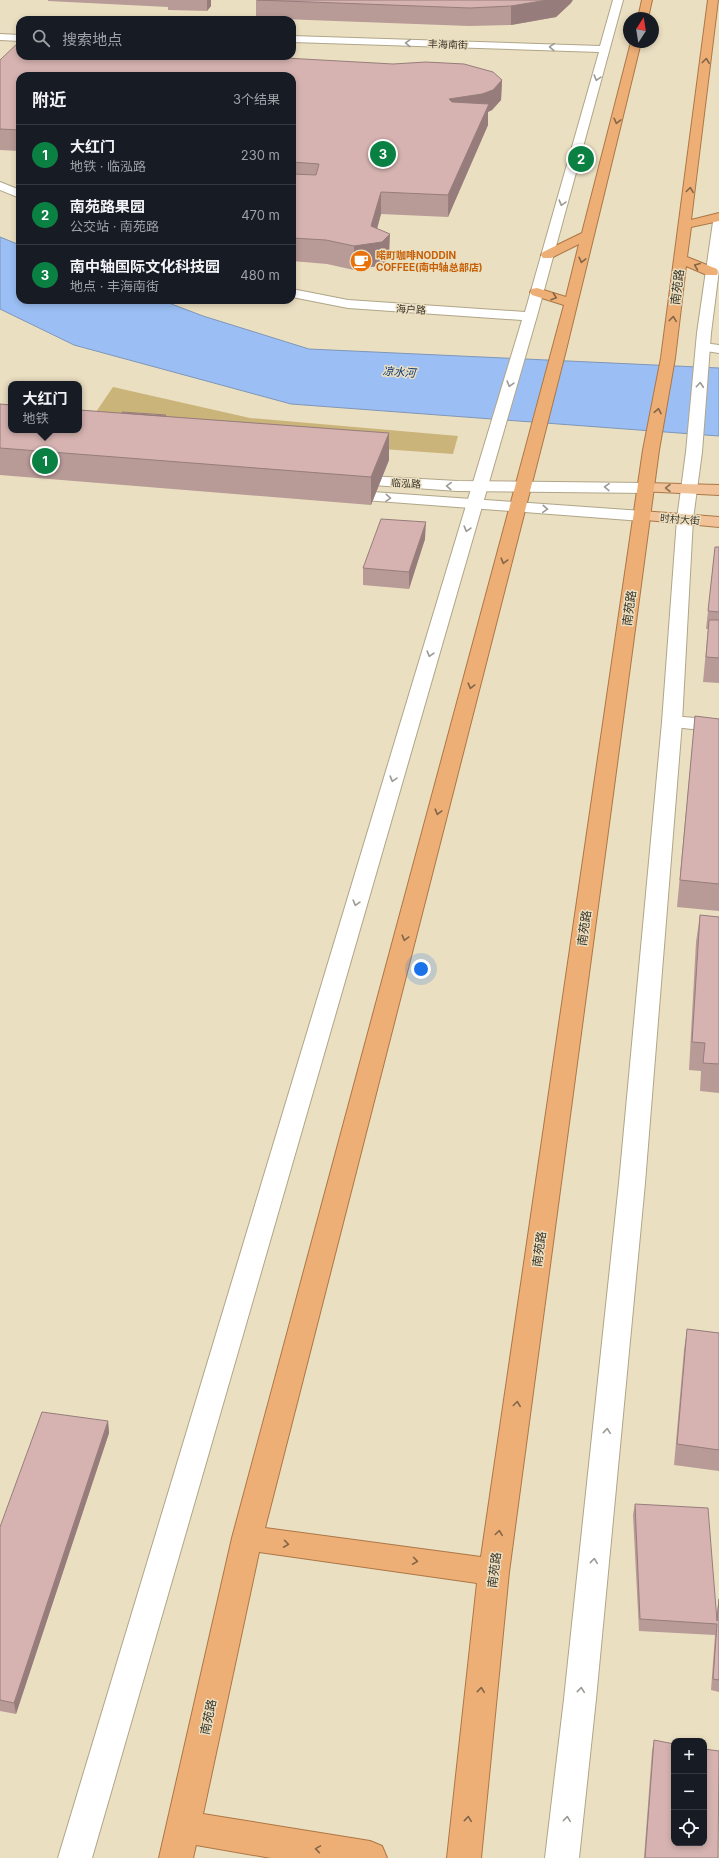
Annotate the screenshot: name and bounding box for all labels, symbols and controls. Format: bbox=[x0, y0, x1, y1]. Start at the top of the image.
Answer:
north arrow bbox=[623, 12, 659, 48]
search box bbox=[16, 16, 296, 60]
icon: search bbox=[30, 27, 52, 49]
text: 搜索地点 bbox=[62, 30, 122, 49]
street label: 丰海南街 bbox=[428, 37, 468, 51]
one-way arrow bbox=[405, 39, 411, 47]
one-way arrow bbox=[549, 43, 555, 51]
one-way arrow bbox=[701, 58, 710, 64]
one-way arrow bbox=[593, 74, 602, 81]
text: 附近 bbox=[32, 90, 66, 110]
text: 3个结果 bbox=[233, 91, 280, 107]
one-way arrow bbox=[613, 117, 621, 124]
text: 大红门 bbox=[70, 137, 115, 156]
pin: 3 bbox=[370, 139, 396, 169]
pin: 2 bbox=[568, 144, 594, 174]
text: 1 bbox=[42, 147, 48, 163]
text: 230 m bbox=[241, 147, 280, 163]
text: 地铁 · 临泓路 bbox=[70, 158, 146, 174]
one-way arrow bbox=[685, 187, 694, 193]
text: 南苑路果园 bbox=[70, 197, 145, 216]
one-way arrow bbox=[558, 200, 567, 207]
text: 2 bbox=[41, 207, 49, 223]
text: 470 m bbox=[241, 207, 280, 223]
text: 公交站 · 南苑路 bbox=[70, 218, 159, 234]
cafe icon: 喏町咖啡NODDIN COFFEE(南中轴总部店) bbox=[348, 248, 374, 274]
place label: 喏町咖啡NODDIN COFFEE(南中轴总部店) bbox=[376, 249, 483, 273]
one-way arrow bbox=[578, 256, 587, 263]
text: 南中轴国际文化科技园 bbox=[70, 257, 220, 276]
one-way arrow bbox=[693, 262, 700, 270]
text: 3 bbox=[41, 267, 49, 283]
text: 480 m bbox=[240, 267, 280, 283]
street label: 南苑路 bbox=[667, 268, 687, 306]
text: 地点 · 丰海南街 bbox=[70, 278, 159, 294]
one-way arrow bbox=[551, 293, 558, 301]
street label: 海户路 bbox=[396, 302, 426, 316]
one-way arrow bbox=[668, 316, 677, 322]
water label: 凉水河 bbox=[382, 364, 418, 380]
one-way arrow bbox=[506, 380, 515, 387]
popup bbox=[8, 381, 82, 433]
one-way arrow bbox=[696, 382, 705, 388]
text: 大红门 bbox=[22, 389, 68, 408]
one-way arrow bbox=[653, 408, 662, 415]
text: 地铁 bbox=[22, 410, 49, 426]
pin: 1 bbox=[32, 446, 58, 476]
street label: 临泓路 bbox=[391, 476, 421, 490]
one-way arrow bbox=[446, 481, 452, 490]
one-way arrow bbox=[604, 483, 610, 491]
one-way arrow bbox=[665, 484, 671, 492]
one-way arrow bbox=[385, 494, 391, 503]
one-way arrow bbox=[542, 504, 548, 513]
street label: 时村大街 bbox=[660, 512, 700, 526]
one-way arrow bbox=[463, 526, 472, 533]
one-way arrow bbox=[500, 557, 509, 564]
street label: 南苑路 bbox=[619, 589, 639, 627]
one-way arrow bbox=[426, 650, 435, 657]
one-way arrow bbox=[467, 683, 476, 690]
one-way arrow bbox=[389, 775, 398, 782]
one-way arrow bbox=[434, 808, 443, 815]
one-way arrow bbox=[352, 900, 361, 907]
street label: 南苑路 bbox=[574, 909, 594, 947]
one-way arrow bbox=[401, 934, 410, 941]
your location bbox=[411, 959, 431, 979]
street label: 南苑路 bbox=[529, 1230, 549, 1268]
one-way arrow bbox=[512, 1401, 521, 1407]
one-way arrow bbox=[603, 1428, 612, 1434]
one-way arrow bbox=[494, 1530, 503, 1536]
one-way arrow bbox=[283, 1539, 289, 1548]
street label: 南苑路 bbox=[484, 1551, 504, 1589]
one-way arrow bbox=[411, 1556, 418, 1565]
one-way arrow bbox=[589, 1558, 598, 1564]
one-way arrow bbox=[476, 1687, 485, 1693]
one-way arrow bbox=[576, 1687, 585, 1693]
street label: 南苑路 bbox=[197, 1698, 219, 1736]
map controls bbox=[671, 1738, 707, 1846]
button: + bbox=[671, 1738, 707, 1774]
button: − bbox=[671, 1774, 707, 1810]
button: locate bbox=[671, 1810, 707, 1846]
one-way arrow bbox=[463, 1816, 472, 1822]
one-way arrow bbox=[562, 1816, 571, 1822]
one-way arrow bbox=[315, 1845, 321, 1854]

